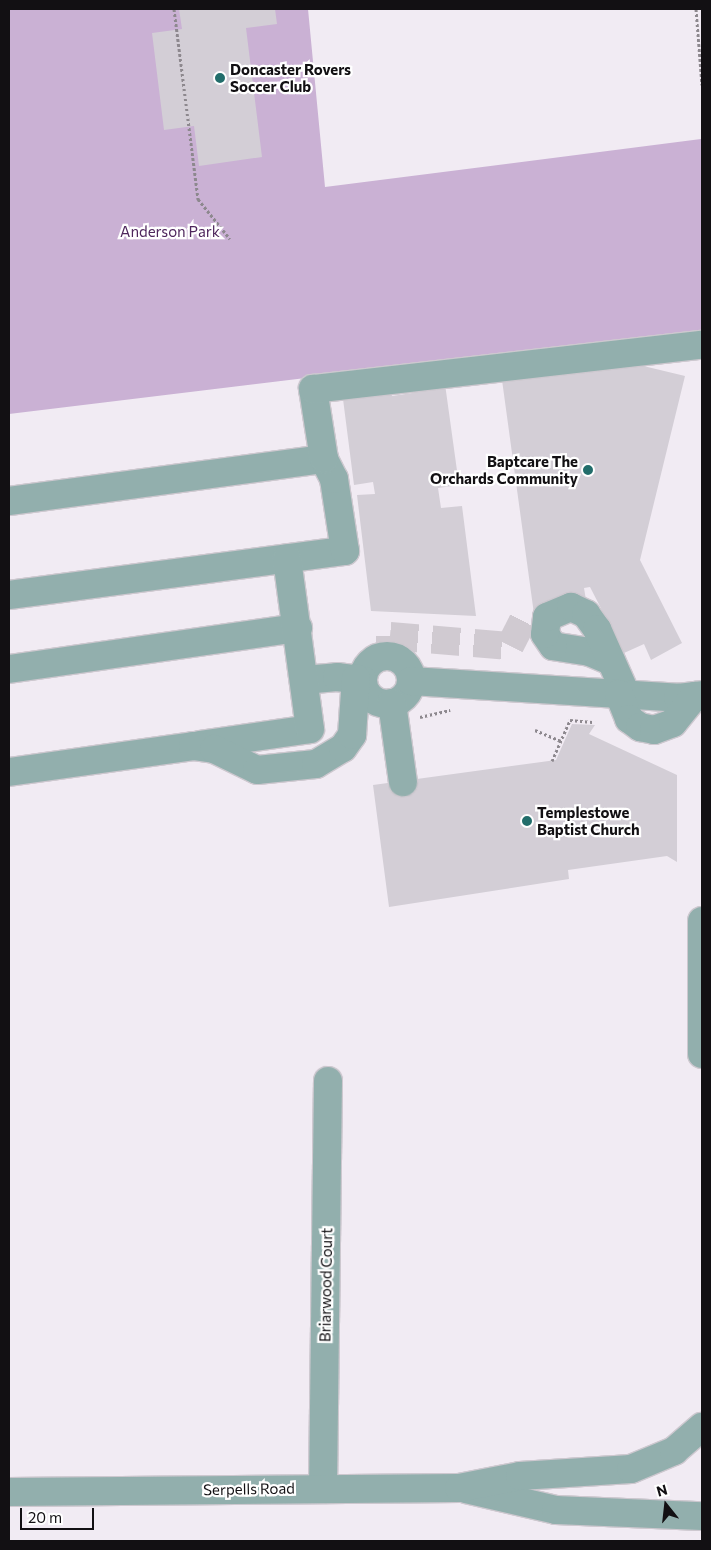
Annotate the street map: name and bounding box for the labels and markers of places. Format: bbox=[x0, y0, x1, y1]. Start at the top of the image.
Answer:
place label: Doncaster Rovers Soccer Club bbox=[230, 60, 351, 95]
marker: Doncaster Rovers Soccer Club bbox=[214, 72, 226, 84]
place label: Baptcare The Orchards Community bbox=[430, 452, 578, 487]
marker: Baptcare The Orchards Community bbox=[582, 464, 594, 476]
place label: Templestowe Baptist Church bbox=[537, 803, 640, 838]
marker: Templestowe Baptist Church bbox=[521, 815, 533, 827]

